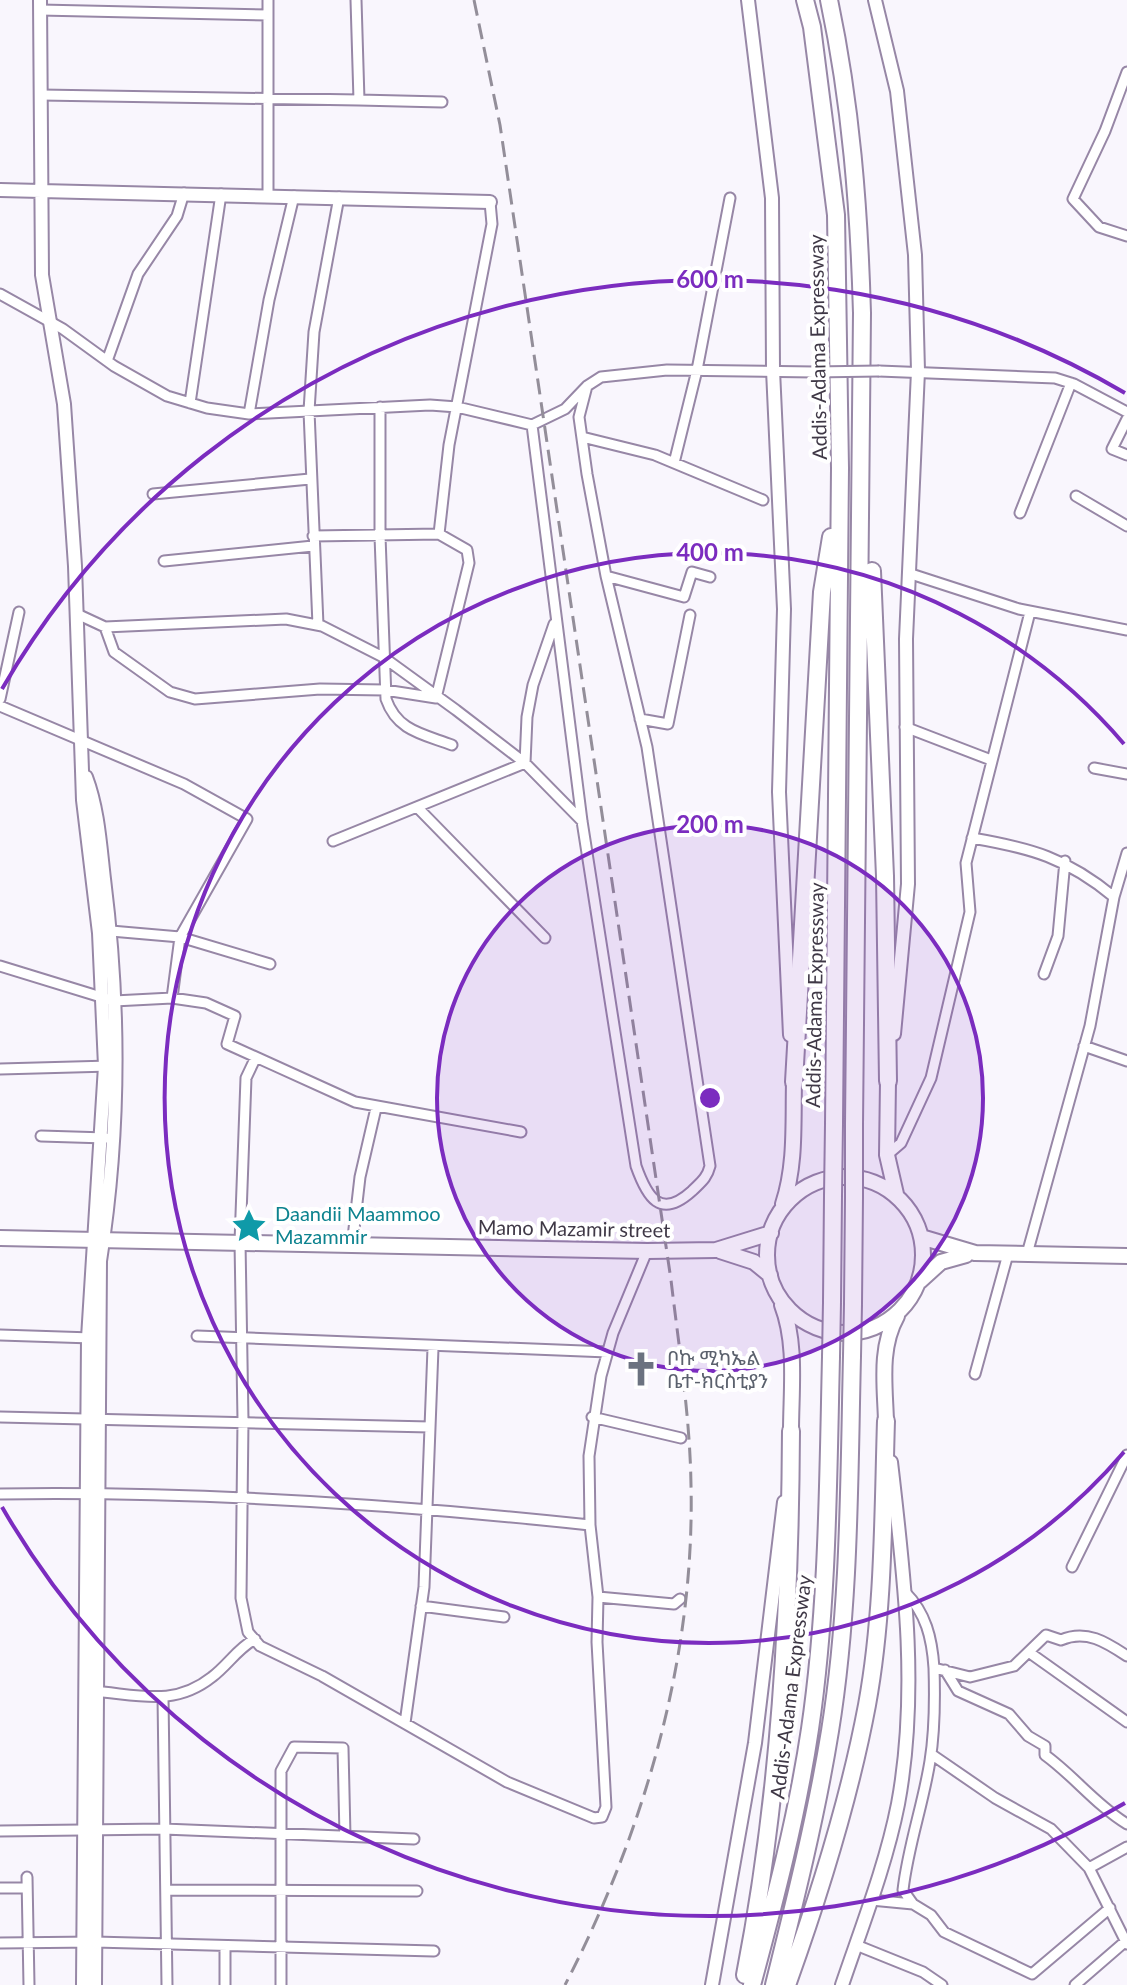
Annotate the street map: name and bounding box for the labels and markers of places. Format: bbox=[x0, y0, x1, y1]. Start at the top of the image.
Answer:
centre of rings bbox=[696, 1084, 724, 1112]
place label: Daandii Maammoo Mazammir bbox=[275, 1201, 441, 1248]
place icon: Daandii Maammoo Mazammir bbox=[230, 1207, 268, 1245]
place label: ቦኩ ሚካኤል ቤተ-ክርስቲያን bbox=[667, 1345, 768, 1392]
church icon: ቦኩ ሚካኤል ቤተ-ክርስቲያን bbox=[622, 1350, 660, 1388]

